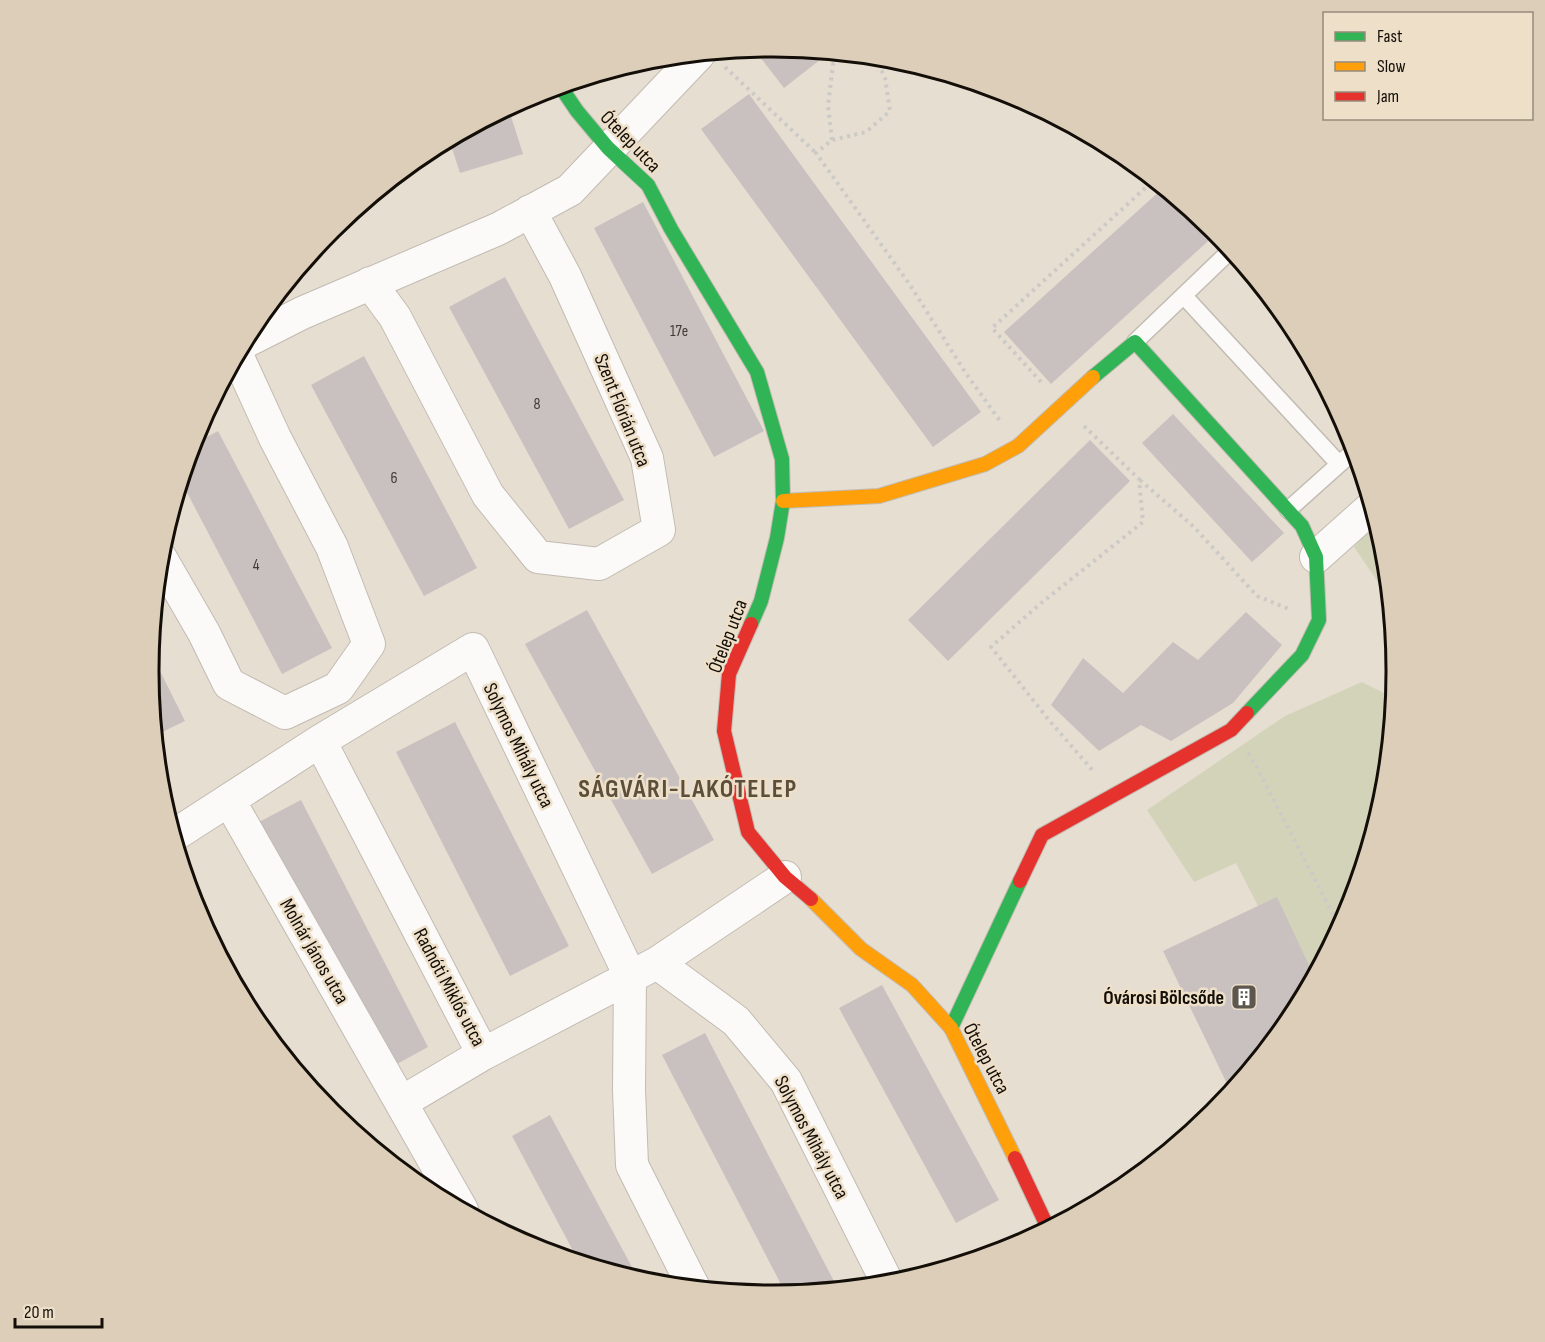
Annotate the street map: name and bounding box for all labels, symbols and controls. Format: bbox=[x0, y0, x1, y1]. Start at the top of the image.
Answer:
legend bbox=[1323, 12, 1533, 120]
text: Fast bbox=[1377, 26, 1403, 47]
text: Slow bbox=[1377, 56, 1406, 77]
text: Jam bbox=[1376, 86, 1399, 107]
street label: Ótelep utca bbox=[595, 106, 666, 178]
house number: 17e bbox=[670, 322, 688, 341]
street label: Szent Flórián utca bbox=[589, 350, 656, 470]
house number: 8 bbox=[533, 395, 541, 414]
house number: 6 bbox=[390, 469, 398, 488]
house number: 4 bbox=[253, 556, 260, 575]
street label: Ótelep utca bbox=[703, 596, 753, 677]
street label: Solymos Mihály utca bbox=[477, 679, 559, 812]
district label: SÁGVÁRI-LAKÓTELEP bbox=[578, 774, 798, 805]
street label: Molnár János utca bbox=[274, 894, 354, 1009]
street label: Radnóti Miklós utca bbox=[408, 924, 490, 1051]
building icon: Óvárosi Bölcsőde bbox=[1229, 982, 1259, 1012]
place label: Óvárosi Bölcsőde bbox=[1103, 986, 1224, 1010]
street label: Ótelep utca bbox=[957, 1019, 1015, 1098]
street label: Solymos Mihály utca bbox=[769, 1072, 854, 1203]
scale bar bbox=[15, 1291, 102, 1329]
text: 20 m bbox=[24, 1302, 54, 1323]

